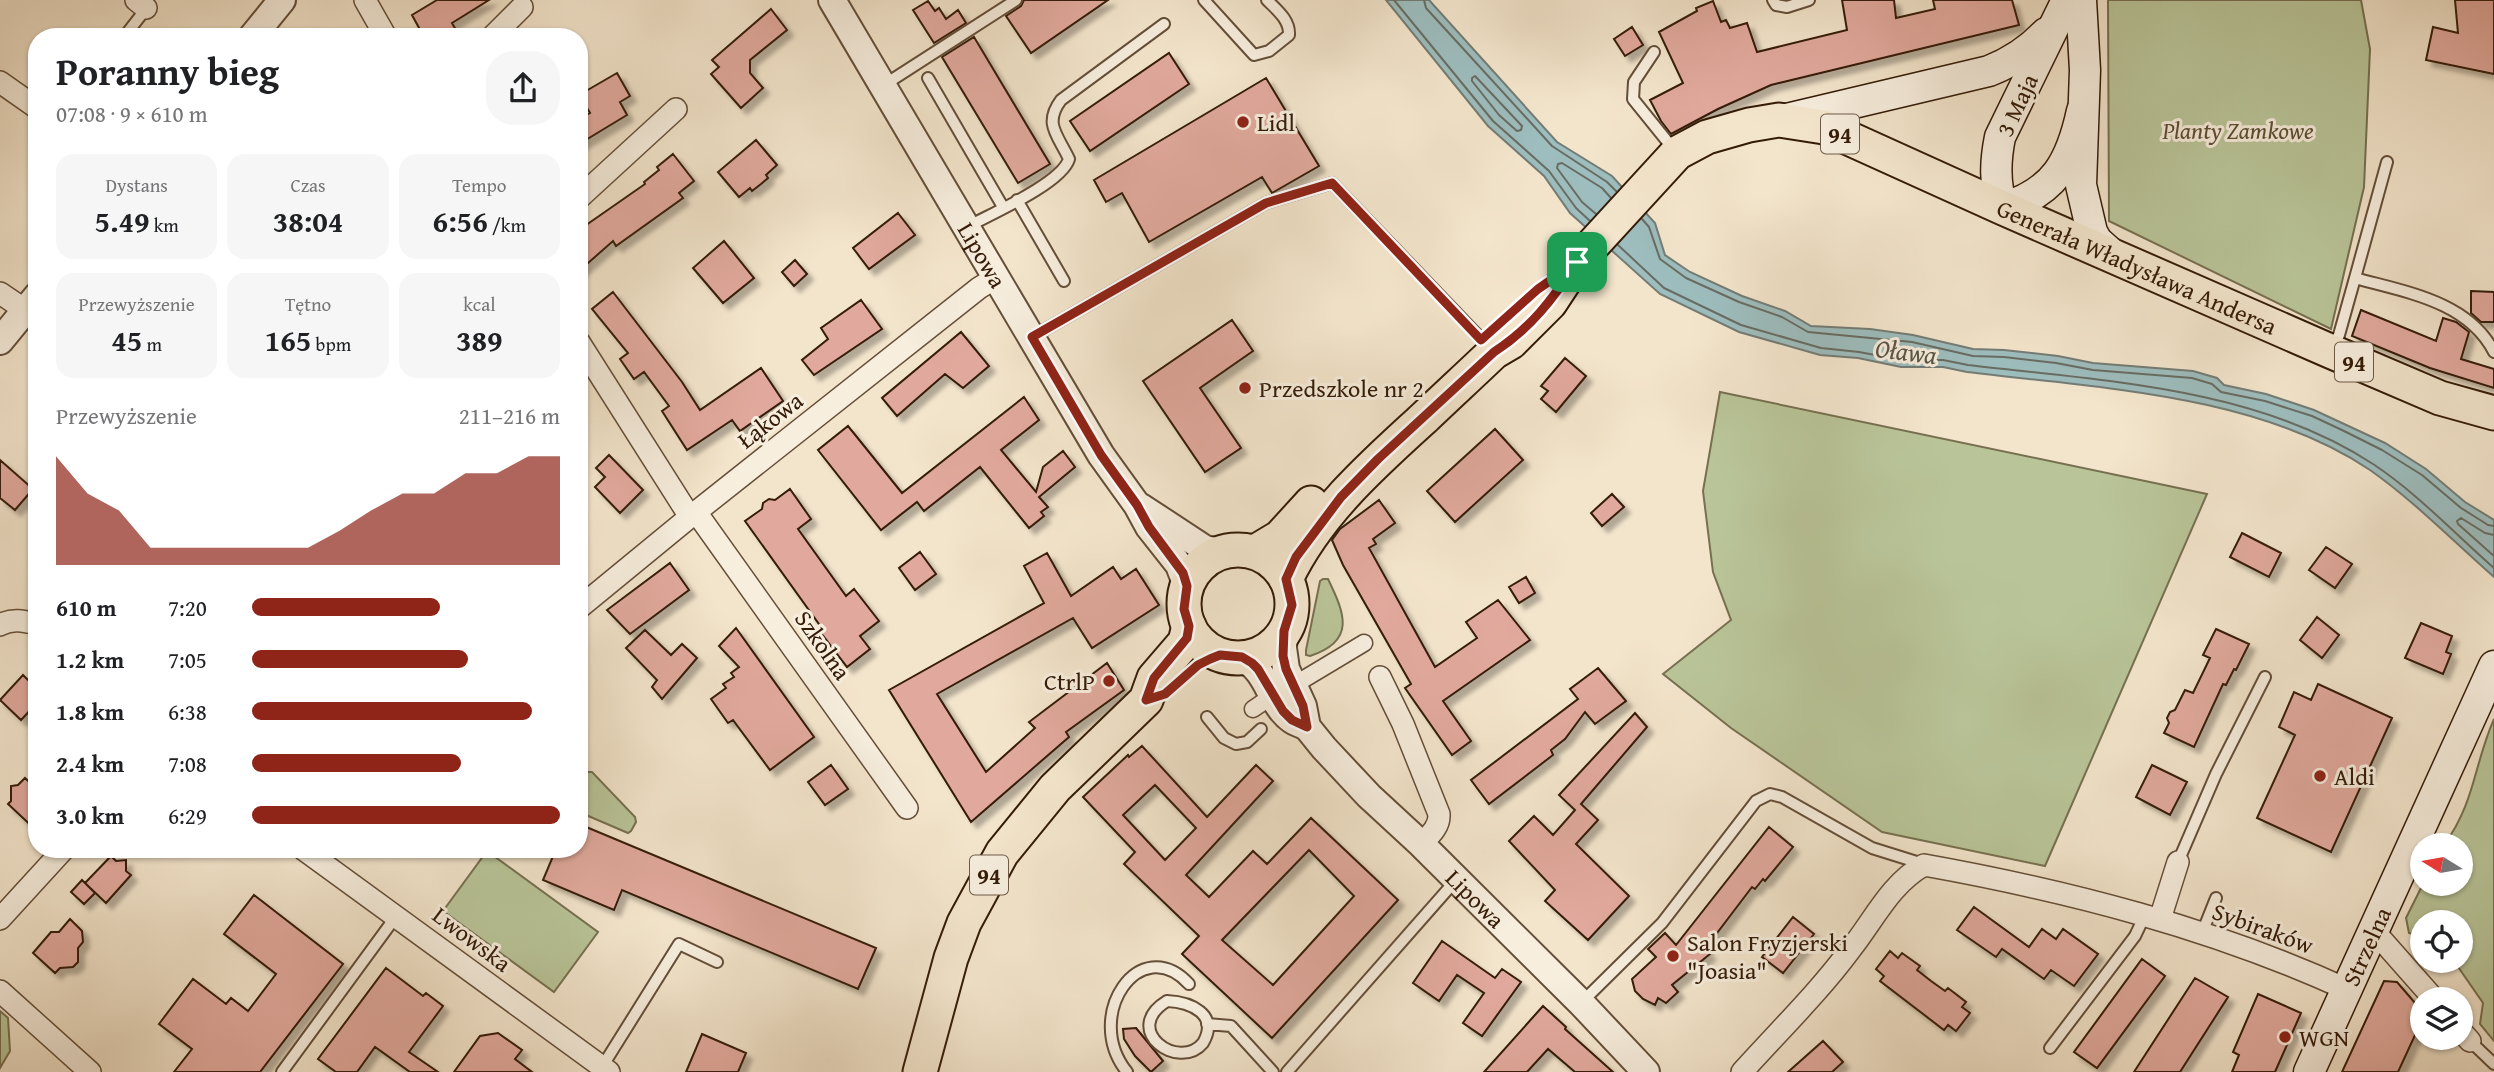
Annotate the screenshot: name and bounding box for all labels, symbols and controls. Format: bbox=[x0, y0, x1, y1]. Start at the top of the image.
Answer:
text: Poranny bieg bbox=[56, 43, 279, 99]
button: share bbox=[486, 51, 560, 125]
street label: 3 Maja bbox=[1987, 67, 2047, 142]
text: 07:08 · 9 × 610 m bbox=[56, 97, 208, 130]
place label: Lidl bbox=[1257, 105, 1295, 140]
park label: Planty Zamkowe bbox=[2161, 113, 2314, 148]
marker: Lidl bbox=[1235, 114, 1251, 130]
road number: 94 bbox=[1821, 114, 1859, 154]
text: Dystans bbox=[105, 171, 168, 199]
text: Czas bbox=[290, 171, 326, 199]
text: Tempo bbox=[452, 171, 506, 199]
street label: Generała Władysława Andersa bbox=[1992, 190, 2283, 343]
text: 5.49 bbox=[94, 199, 150, 243]
text: 38:04 bbox=[273, 199, 343, 243]
text: 6:56 bbox=[433, 199, 488, 243]
text: km bbox=[150, 211, 179, 239]
text: /km bbox=[488, 211, 526, 239]
street label: Lipowa bbox=[949, 215, 1016, 295]
pin bbox=[1547, 232, 1607, 292]
icon: arrive bbox=[1558, 243, 1596, 281]
text: Przewyższenie bbox=[79, 290, 195, 318]
text: Tętno bbox=[285, 290, 331, 318]
text: kcal bbox=[463, 290, 496, 318]
text: 45 bbox=[111, 318, 142, 362]
text: 165 bbox=[265, 318, 311, 362]
text: 389 bbox=[456, 318, 503, 362]
water label: Oława bbox=[1873, 328, 1939, 374]
text: m bbox=[142, 330, 162, 358]
text: bpm bbox=[311, 330, 351, 358]
road number: 94 bbox=[2335, 342, 2373, 382]
place label: Przedszkole nr 2 bbox=[1259, 371, 1424, 406]
marker: Przedszkole nr 2 bbox=[1237, 380, 1253, 396]
street label: Łąkowa bbox=[730, 383, 811, 457]
text: Przewyższenie bbox=[56, 399, 197, 432]
text: 211–216 m bbox=[459, 399, 560, 432]
text: 610 m bbox=[56, 591, 117, 624]
text: 7:20 bbox=[168, 591, 207, 624]
street label: Szkolna bbox=[786, 603, 860, 687]
text: 1.2 km bbox=[56, 643, 124, 676]
text: 7:05 bbox=[168, 643, 207, 676]
place label: CtrlP bbox=[1044, 664, 1095, 699]
marker: CtrlP bbox=[1101, 673, 1117, 689]
text: 1.8 km bbox=[56, 695, 124, 728]
text: 6:38 bbox=[168, 695, 207, 728]
text: 2.4 km bbox=[56, 747, 124, 780]
text: 7:08 bbox=[168, 747, 207, 780]
place label: Aldi bbox=[2334, 759, 2375, 794]
marker: Aldi bbox=[2312, 768, 2328, 784]
text: 3.0 km bbox=[56, 799, 124, 832]
text: 6:29 bbox=[168, 799, 207, 832]
north arrow bbox=[2410, 833, 2473, 896]
map controls bbox=[2410, 833, 2473, 1050]
road number: 94 bbox=[970, 856, 1008, 894]
street label: Lipowa bbox=[1438, 861, 1514, 936]
street label: Sybiraków bbox=[2208, 894, 2318, 962]
street label: Lwowska bbox=[425, 898, 519, 981]
street label: Strzelna bbox=[2333, 901, 2400, 992]
button: locate bbox=[2410, 910, 2473, 973]
place label: Salon Fryzjerski "Joasia" bbox=[1687, 925, 1848, 988]
marker: Salon Fryzjerski "Joasia" bbox=[1665, 948, 1681, 964]
button: layers bbox=[2410, 987, 2473, 1050]
place label: WGN bbox=[2299, 1020, 2350, 1055]
marker: WGN bbox=[2277, 1029, 2293, 1045]

